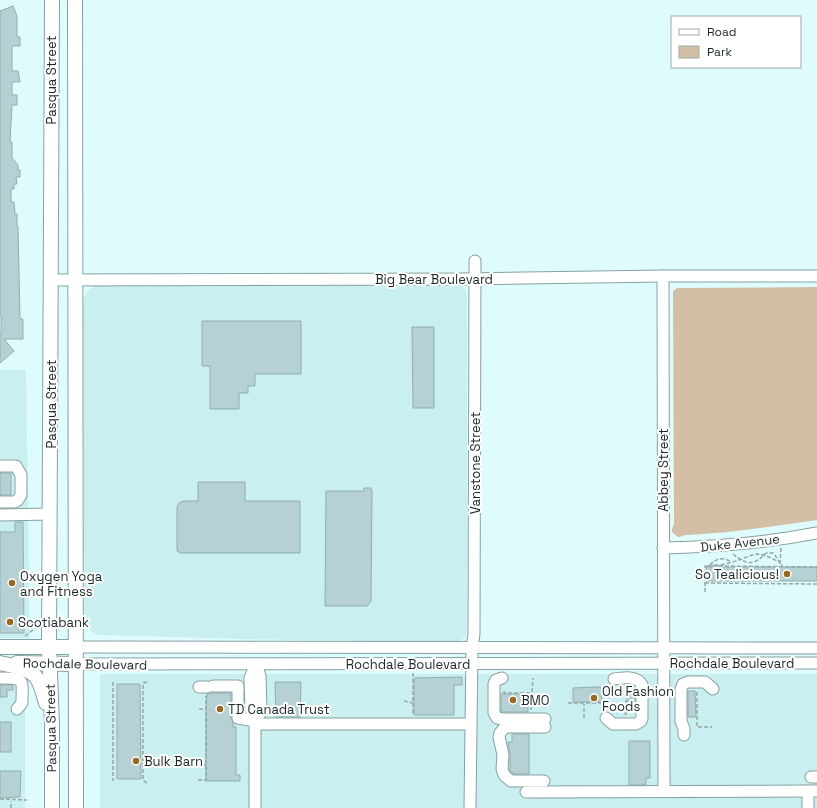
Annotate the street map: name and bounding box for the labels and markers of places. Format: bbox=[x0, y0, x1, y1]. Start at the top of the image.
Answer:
place label: So Tealicious! bbox=[695, 566, 779, 583]
place label: Oxygen Yoga and Fitness bbox=[20, 568, 103, 600]
marker: So Tealicious! bbox=[782, 569, 792, 579]
marker: Oxygen Yoga and Fitness bbox=[7, 578, 17, 588]
place label: Scotiabank bbox=[18, 614, 89, 631]
marker: Scotiabank bbox=[5, 617, 15, 627]
place label: Old Fashion Foods bbox=[602, 683, 674, 715]
place label: BMO bbox=[521, 692, 550, 709]
marker: Old Fashion Foods bbox=[589, 693, 599, 703]
marker: BMO bbox=[508, 695, 518, 705]
place label: TD Canada Trust bbox=[228, 701, 330, 718]
marker: TD Canada Trust bbox=[215, 704, 225, 714]
place label: Bulk Barn bbox=[144, 753, 203, 770]
marker: Bulk Barn bbox=[131, 756, 141, 766]

